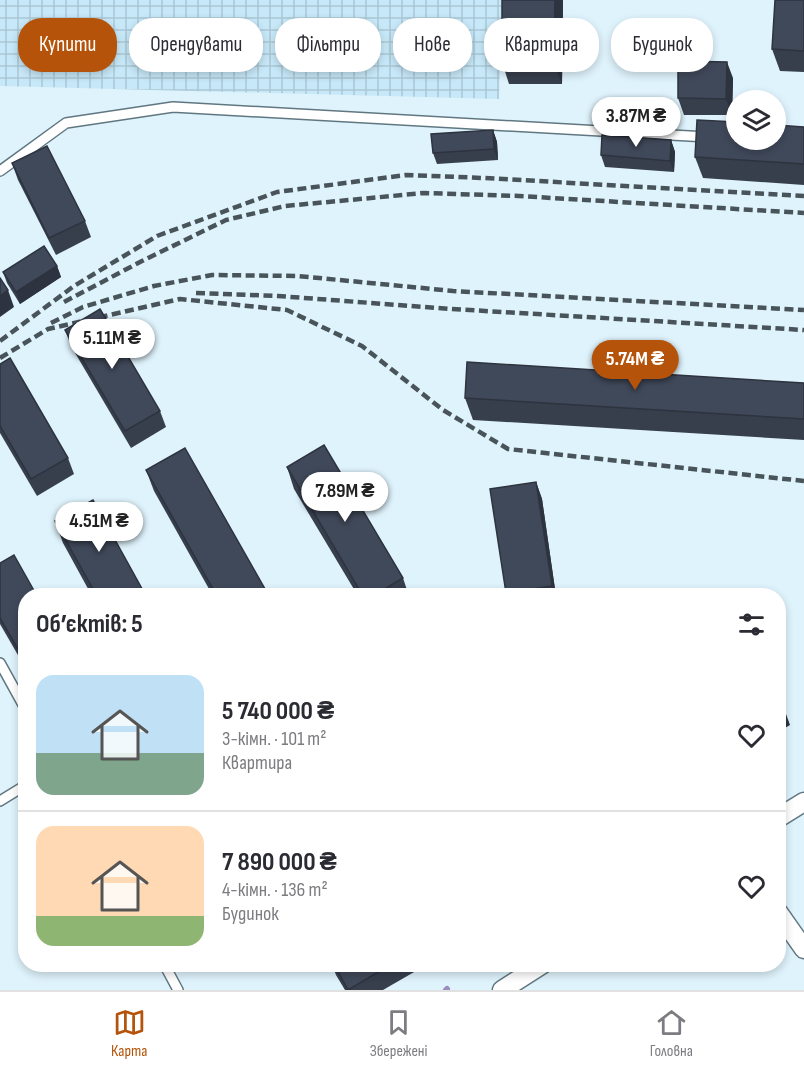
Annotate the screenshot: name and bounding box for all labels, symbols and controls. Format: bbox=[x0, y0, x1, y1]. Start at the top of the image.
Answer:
chip: Купити bbox=[18, 18, 117, 72]
chip: Орендувати bbox=[129, 18, 263, 72]
chip: Фільтри bbox=[275, 18, 381, 72]
chip: Нове bbox=[393, 18, 472, 72]
chip: Квартира bbox=[484, 18, 599, 72]
chip: Будинок bbox=[611, 18, 713, 72]
map controls bbox=[726, 90, 786, 150]
button: layers bbox=[726, 90, 786, 150]
pin: 3.87M ₴ bbox=[581, 97, 691, 148]
text: 3.87M ₴ bbox=[606, 104, 666, 128]
pin: 5.11M ₴ bbox=[57, 319, 167, 370]
text: 5.11M ₴ bbox=[83, 326, 141, 350]
pin: 5.74M ₴ bbox=[580, 340, 690, 391]
text: 5.74M ₴ bbox=[606, 347, 664, 371]
pin: 7.89M ₴ bbox=[290, 472, 400, 523]
text: 7.89M ₴ bbox=[315, 479, 375, 503]
pin: 4.51M ₴ bbox=[44, 502, 154, 553]
text: 4.51M ₴ bbox=[69, 509, 129, 533]
icon: filters bbox=[735, 608, 768, 641]
text: Об’єктів: 5 bbox=[36, 609, 143, 640]
text: 5 740 000 ₴ bbox=[222, 696, 334, 727]
icon: home bbox=[84, 699, 156, 771]
icon: heart bbox=[735, 719, 768, 752]
text: 3-кімн. · 101 m² bbox=[222, 727, 326, 751]
text: Квартира bbox=[222, 751, 292, 775]
text: 7 890 000 ₴ bbox=[222, 847, 337, 878]
icon: home bbox=[84, 850, 156, 922]
icon: heart bbox=[735, 870, 768, 903]
text: 4-кімн. · 136 m² bbox=[222, 878, 328, 902]
text: Будинок bbox=[222, 902, 279, 926]
tab: Карта bbox=[111, 1006, 147, 1061]
tab: Збережені bbox=[370, 1006, 428, 1061]
tab: Головна bbox=[650, 1006, 693, 1061]

